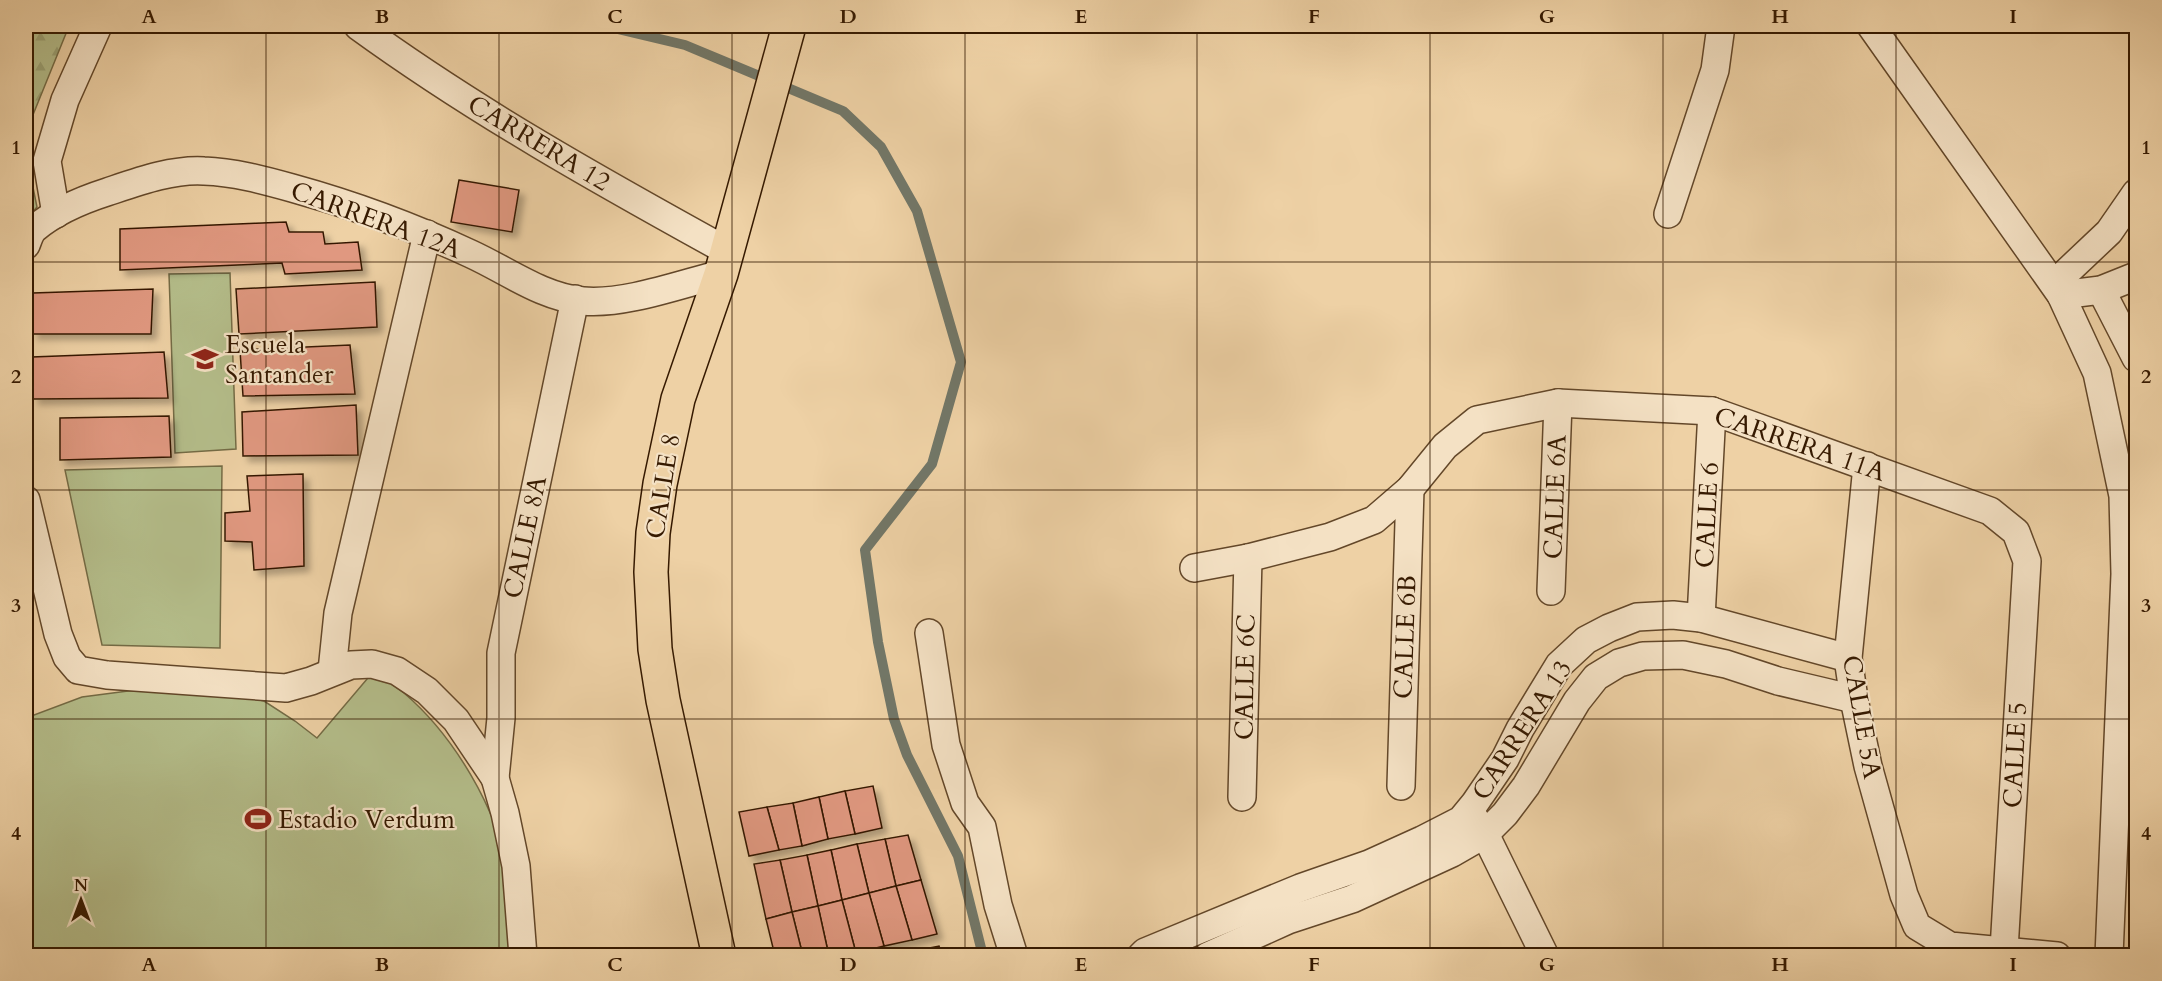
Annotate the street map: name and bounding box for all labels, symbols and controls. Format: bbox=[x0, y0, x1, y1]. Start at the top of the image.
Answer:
text: A bbox=[141, 3, 157, 30]
text: B bbox=[375, 3, 389, 30]
text: C bbox=[607, 3, 623, 30]
text: D bbox=[839, 3, 857, 30]
text: E bbox=[1075, 3, 1087, 30]
text: F bbox=[1308, 3, 1320, 30]
text: G bbox=[1539, 3, 1555, 30]
text: H bbox=[1771, 3, 1789, 30]
text: I bbox=[2009, 3, 2017, 30]
street label: CARRERA 12 bbox=[461, 87, 617, 199]
text: 1 bbox=[11, 134, 21, 161]
text: 1 bbox=[2141, 134, 2151, 161]
street label: CARRERA 12A bbox=[286, 173, 467, 267]
place label: Escuela Santander bbox=[225, 327, 334, 392]
school or university icon: Escuela Santander bbox=[190, 344, 220, 374]
text: 2 bbox=[11, 363, 21, 390]
text: 2 bbox=[2141, 363, 2151, 390]
street label: CARRERA 11A bbox=[1710, 398, 1891, 490]
street label: CALLE 8 bbox=[637, 431, 689, 541]
street label: CALLE 6A bbox=[1535, 434, 1575, 560]
street label: CALLE 6 bbox=[1687, 461, 1727, 569]
street label: CALLE 8A bbox=[495, 472, 555, 602]
street label: CALLE 6B bbox=[1385, 574, 1425, 700]
text: 3 bbox=[11, 592, 21, 619]
text: 3 bbox=[2141, 592, 2151, 619]
street label: CALLE 6C bbox=[1226, 614, 1264, 740]
street label: CARRERA 13 bbox=[1464, 653, 1580, 807]
street label: CALLE 5A bbox=[1834, 653, 1890, 782]
street label: CALLE 5 bbox=[1995, 701, 2035, 809]
place label: Estadio Verdum bbox=[278, 802, 455, 837]
sports icon: Estadio Verdum bbox=[243, 804, 273, 834]
text: 4 bbox=[11, 820, 21, 847]
text: 4 bbox=[2141, 820, 2151, 847]
north arrow bbox=[51, 870, 111, 930]
text: N bbox=[74, 875, 88, 897]
text: A bbox=[141, 951, 157, 978]
text: B bbox=[375, 951, 389, 978]
text: C bbox=[607, 951, 623, 978]
text: D bbox=[839, 951, 857, 978]
text: E bbox=[1075, 951, 1087, 978]
text: F bbox=[1308, 951, 1320, 978]
text: G bbox=[1539, 951, 1555, 978]
text: H bbox=[1771, 951, 1789, 978]
text: I bbox=[2009, 951, 2017, 978]

